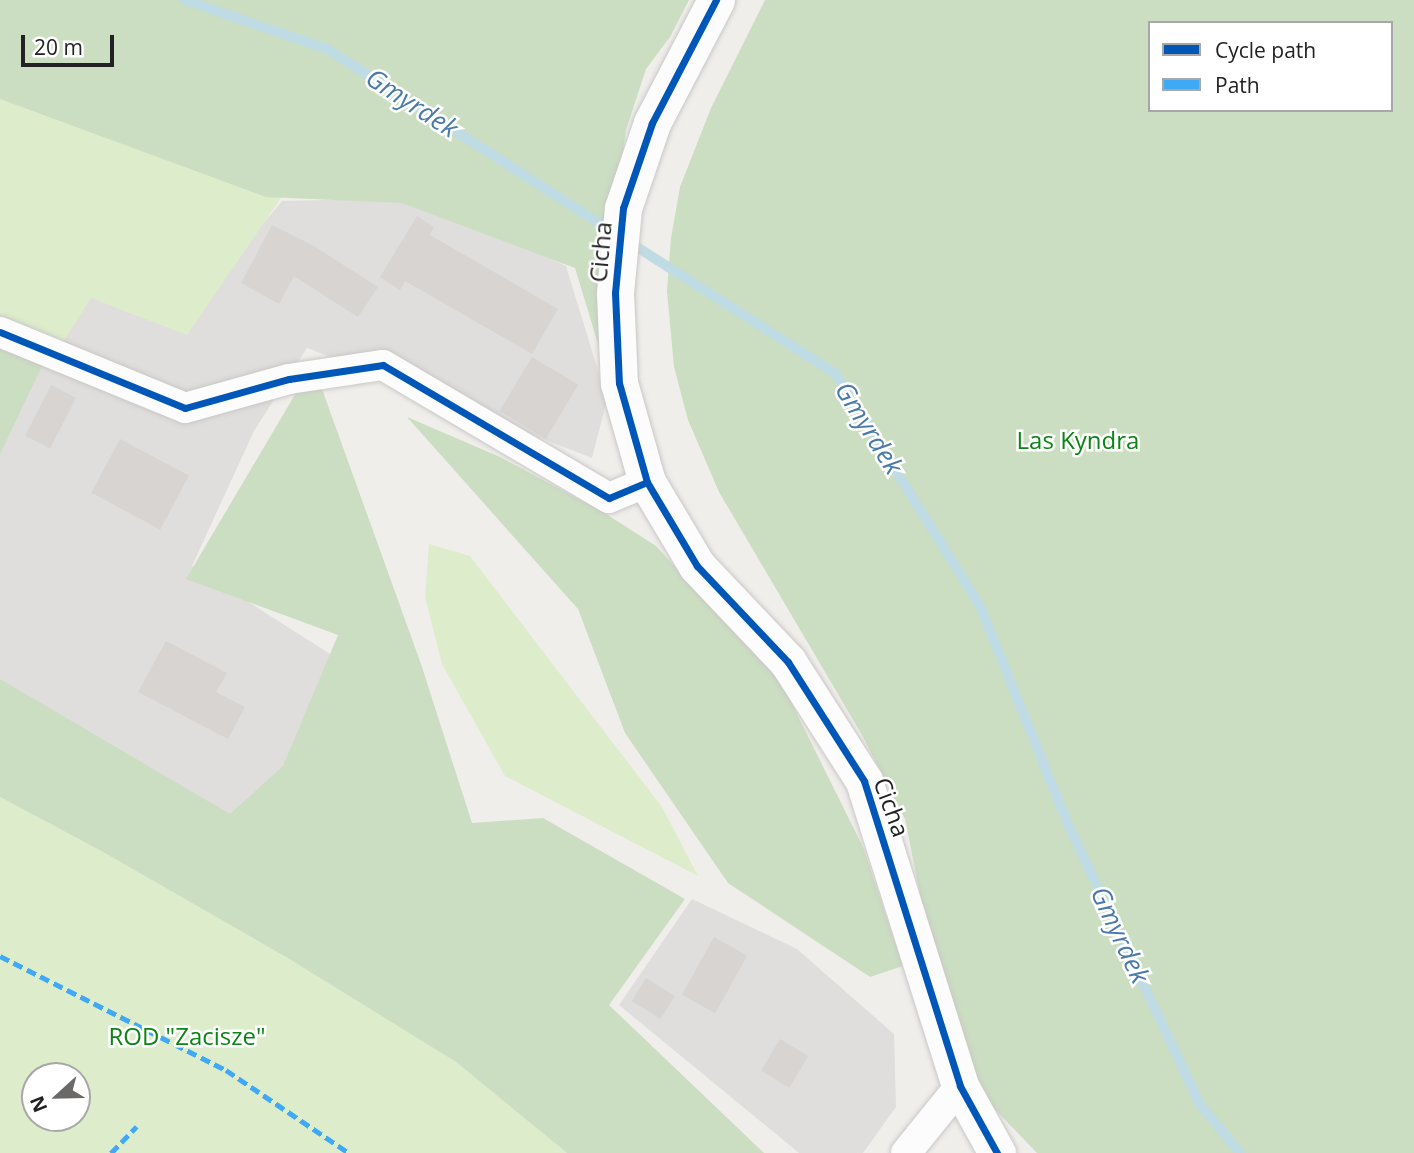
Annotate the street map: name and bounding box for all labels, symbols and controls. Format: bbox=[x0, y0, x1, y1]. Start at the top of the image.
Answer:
scale bar bbox=[24, 21, 117, 65]
legend bbox=[1148, 21, 1393, 112]
text: 20 m bbox=[34, 33, 83, 61]
text: Cycle path bbox=[1215, 36, 1316, 64]
water label: Gmyrdek bbox=[360, 62, 464, 144]
text: Path bbox=[1215, 71, 1260, 99]
street label: Cicha bbox=[583, 220, 617, 284]
water label: Gmyrdek bbox=[828, 376, 910, 480]
park label: Las Kyndra bbox=[1017, 426, 1139, 454]
street label: Cicha bbox=[868, 774, 916, 840]
water label: Gmyrdek bbox=[1084, 882, 1156, 988]
park label: ROD "Zacisze" bbox=[108, 1022, 266, 1050]
north arrow bbox=[21, 1062, 91, 1132]
text: N bbox=[23, 1092, 53, 1116]

